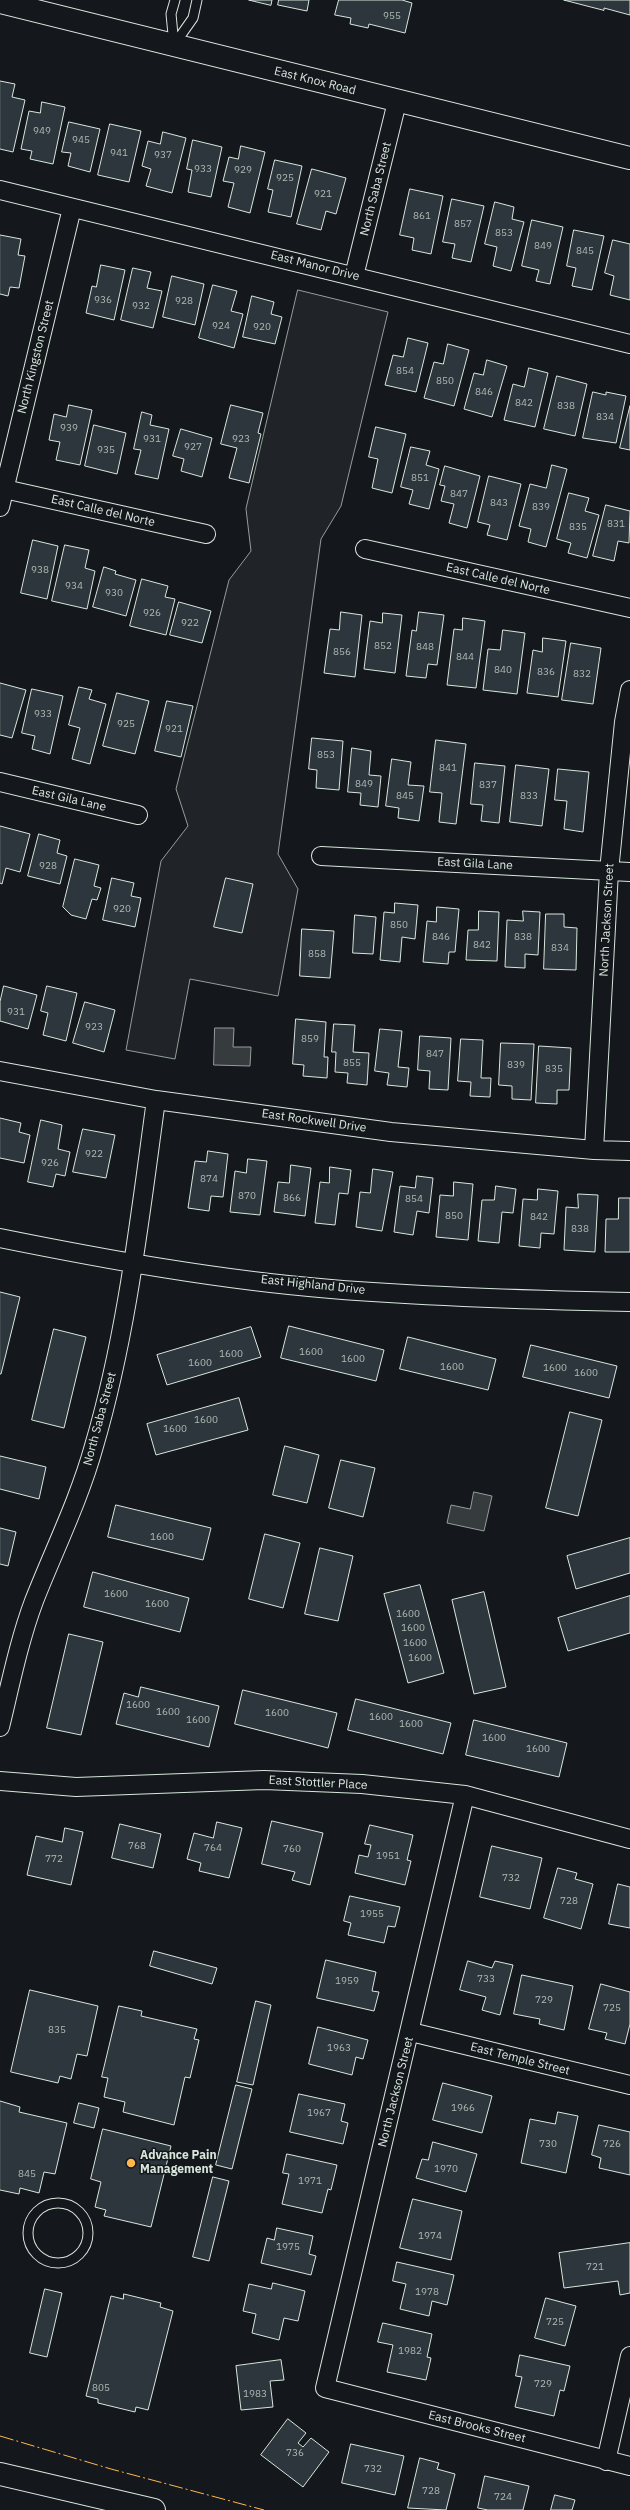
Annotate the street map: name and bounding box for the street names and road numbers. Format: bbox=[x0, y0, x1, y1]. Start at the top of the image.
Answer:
street label: East Knox Road bbox=[273, 64, 357, 98]
street label: North Saba Street bbox=[357, 141, 395, 237]
street label: East Manor Drive bbox=[269, 248, 361, 284]
street label: North Kingston Street bbox=[15, 299, 57, 415]
street label: East Calle del Norte bbox=[50, 492, 156, 530]
street label: East Calle del Norte bbox=[445, 560, 551, 598]
street label: East Gila Lane bbox=[30, 783, 108, 815]
street label: East Gila Lane bbox=[437, 855, 513, 873]
street label: North Jackson Street bbox=[597, 863, 617, 977]
street label: East Rockwell Drive bbox=[261, 1107, 367, 1135]
street label: East Highland Drive bbox=[260, 1272, 366, 1298]
street label: North Saba Street bbox=[81, 1371, 119, 1467]
street label: East Stottler Place bbox=[268, 1773, 368, 1793]
street label: North Jackson Street bbox=[375, 2035, 417, 2149]
street label: East Temple Street bbox=[469, 2040, 571, 2078]
street label: East Brooks Street bbox=[427, 2408, 527, 2446]

